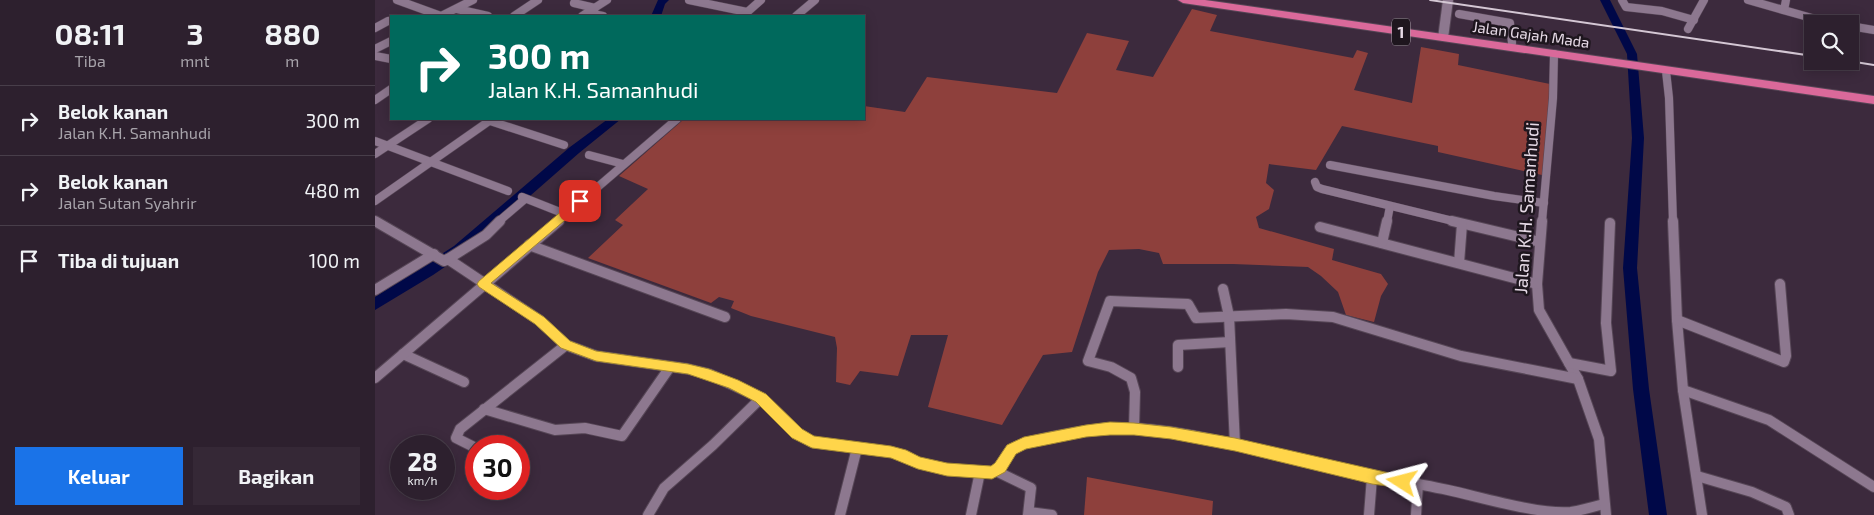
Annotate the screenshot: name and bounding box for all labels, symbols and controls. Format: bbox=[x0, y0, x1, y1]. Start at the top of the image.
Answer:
text: 08:11 bbox=[55, 15, 126, 51]
text: 3 bbox=[186, 15, 203, 51]
text: 880 bbox=[264, 15, 320, 51]
map controls bbox=[1804, 15, 1859, 70]
button: search bbox=[1804, 15, 1859, 70]
street label: Jalan Gajah Mada bbox=[1471, 17, 1591, 52]
road number: 1 bbox=[1392, 18, 1410, 46]
text: 300 m bbox=[488, 34, 590, 76]
icon: right bbox=[405, 35, 470, 100]
text: Tiba bbox=[75, 51, 106, 70]
text: mnt bbox=[180, 51, 210, 70]
text: m bbox=[285, 51, 299, 70]
text: Jalan K.H. Samanhudi bbox=[488, 76, 698, 102]
text: Belok kanan bbox=[58, 100, 168, 123]
icon: right bbox=[15, 107, 43, 135]
text: 300 m bbox=[306, 109, 360, 132]
street label: Jalan K.H. Samanhudi bbox=[1509, 121, 1543, 295]
text: Jalan K.H. Samanhudi bbox=[58, 123, 211, 142]
text: Belok kanan bbox=[58, 170, 168, 193]
icon: right bbox=[15, 177, 43, 205]
text: 480 m bbox=[304, 179, 360, 202]
pin bbox=[559, 180, 601, 222]
icon: arrive bbox=[566, 187, 594, 215]
text: Jalan Sutan Syahrir bbox=[58, 193, 197, 212]
icon: arrive bbox=[15, 247, 43, 275]
text: Tiba di tujuan bbox=[58, 249, 179, 272]
text: 100 m bbox=[309, 249, 360, 272]
speed limit sign: 30 bbox=[465, 435, 530, 500]
text: 28 bbox=[407, 446, 438, 476]
button: Keluar bbox=[15, 447, 183, 505]
button: Bagikan bbox=[193, 447, 360, 505]
position arrow bbox=[1375, 455, 1427, 507]
text: km/h bbox=[408, 473, 437, 487]

